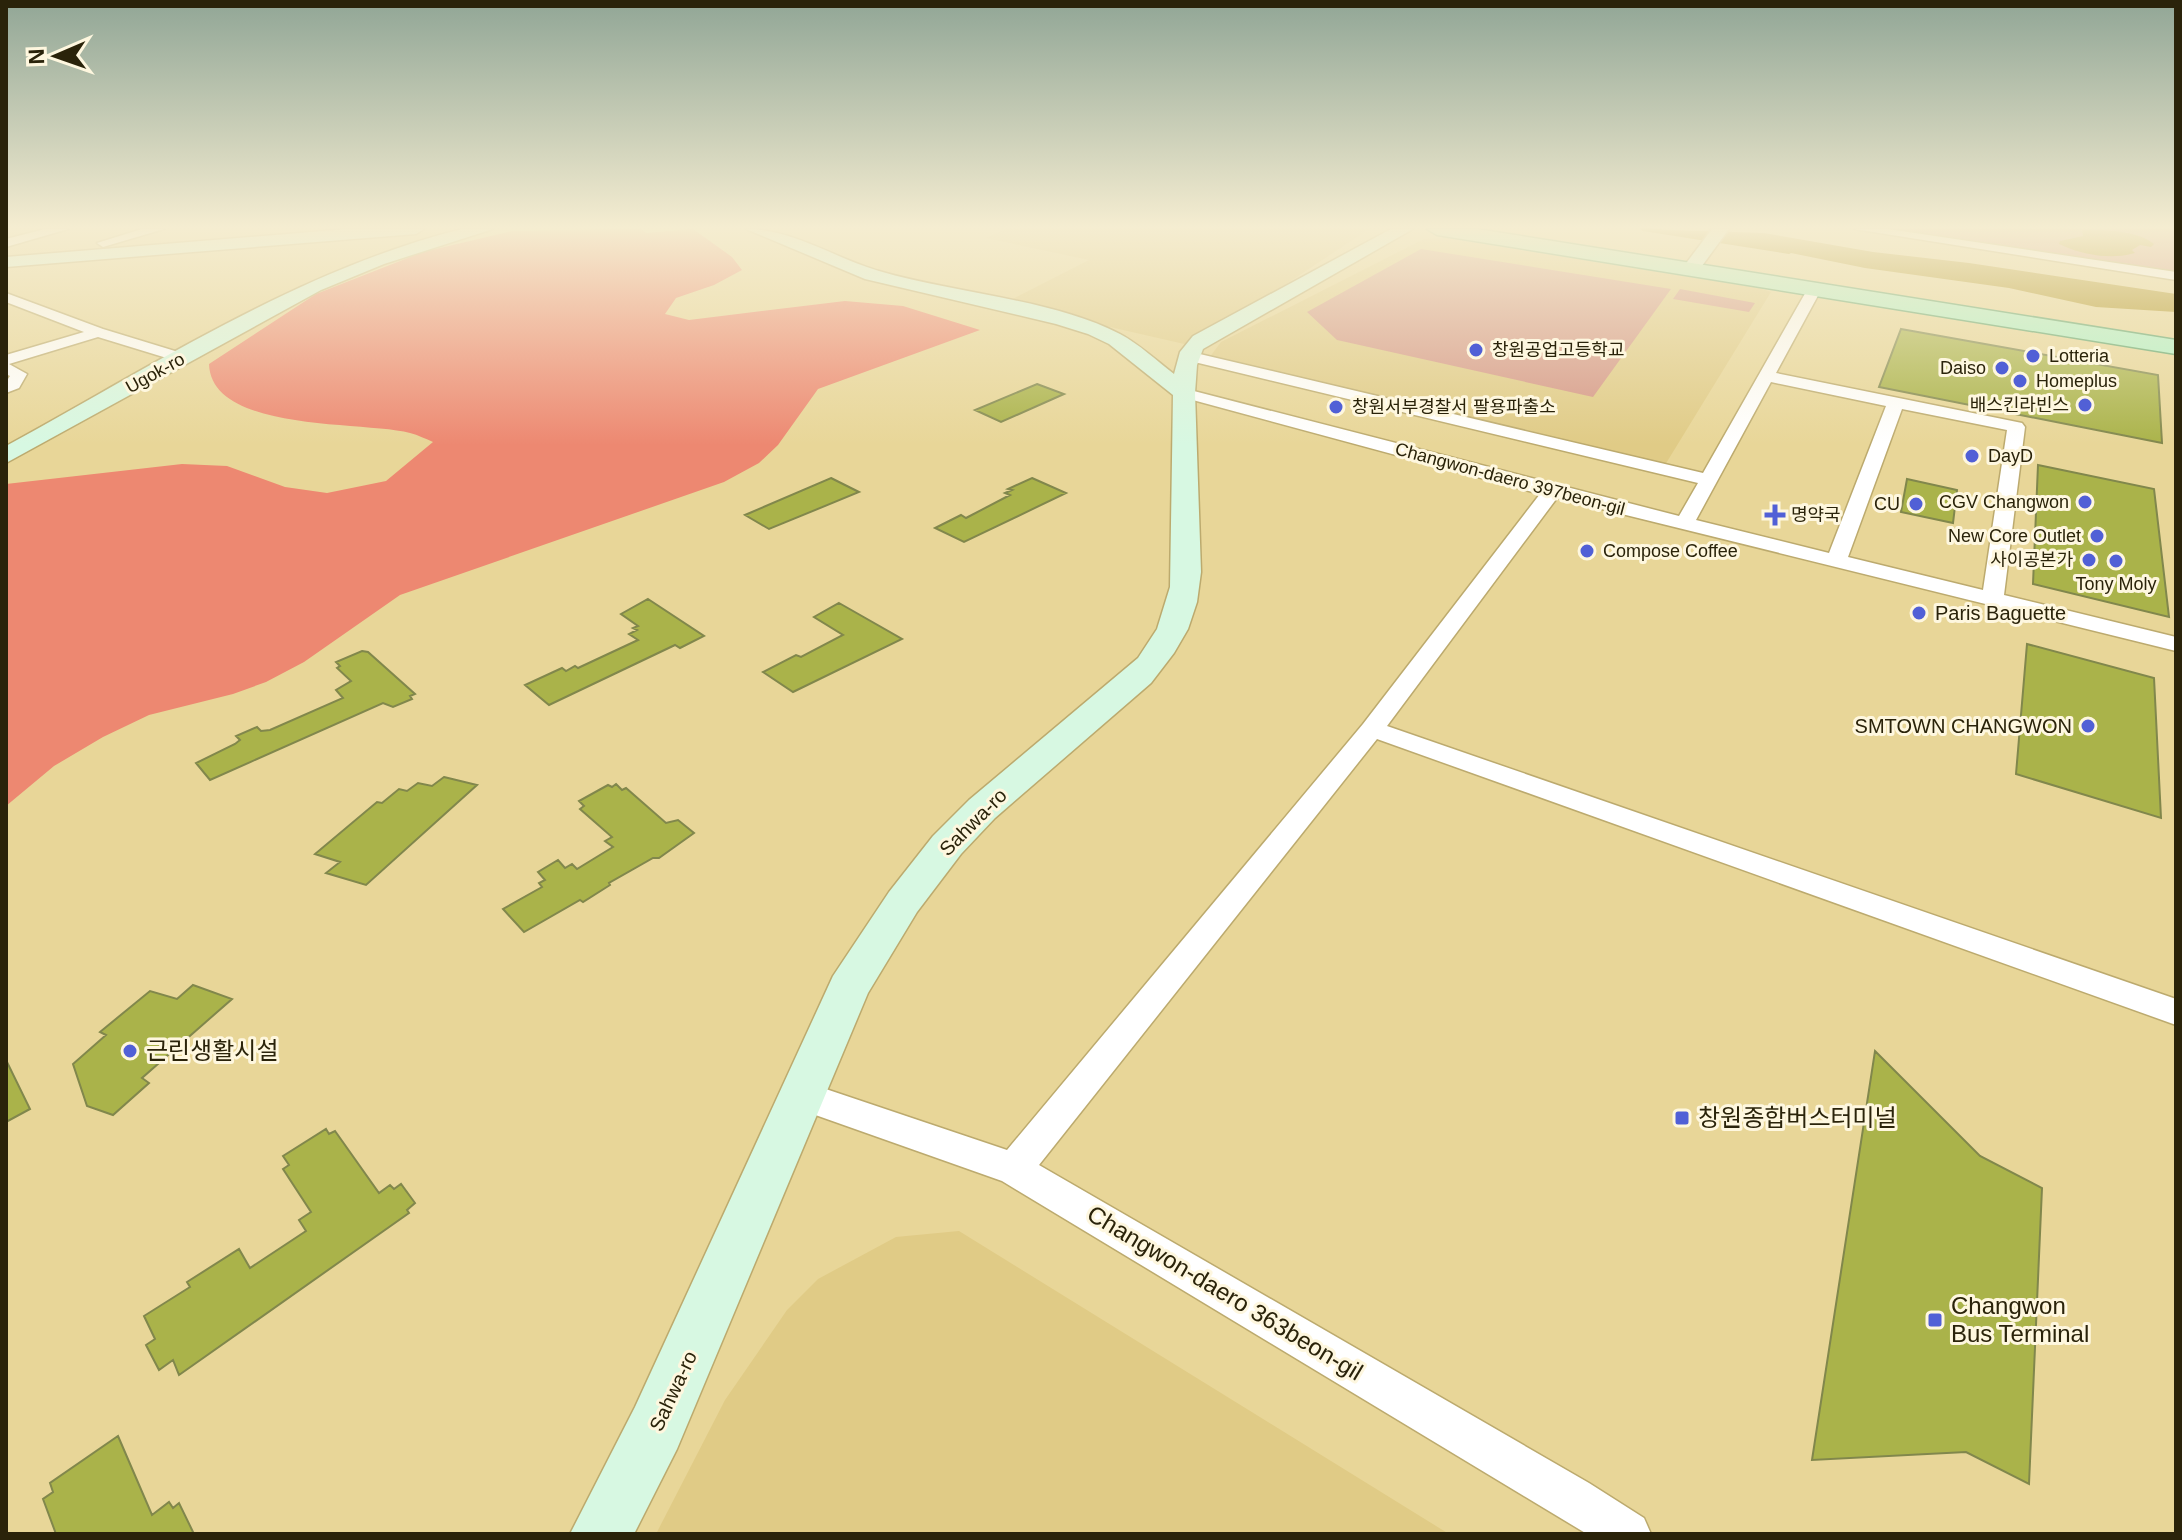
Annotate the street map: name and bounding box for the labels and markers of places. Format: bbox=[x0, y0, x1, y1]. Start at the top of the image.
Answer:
place label: 창원공업고등학교 bbox=[1492, 340, 1624, 360]
marker: 창원공업고등학교 bbox=[1467, 341, 1485, 359]
place label: Lotteria bbox=[2049, 346, 2110, 366]
marker: Lotteria bbox=[2024, 347, 2042, 365]
place label: Daiso bbox=[1940, 358, 1986, 378]
marker: Daiso bbox=[1993, 359, 2011, 377]
place label: Homeplus bbox=[2036, 371, 2117, 391]
marker: Homeplus bbox=[2011, 372, 2029, 390]
place label: 배스킨라빈스 bbox=[1970, 395, 2069, 415]
marker: 배스킨라빈스 bbox=[2076, 396, 2094, 414]
place label: 창원서부경찰서 팔용파출소 bbox=[1352, 397, 1556, 417]
marker: 창원서부경찰서 팔용파출소 bbox=[1327, 398, 1345, 416]
place label: DayD bbox=[1988, 446, 2033, 466]
marker: DayD bbox=[1963, 447, 1981, 465]
place label: CGV Changwon bbox=[1939, 492, 2069, 512]
marker: CGV Changwon bbox=[2076, 493, 2094, 511]
place label: CU bbox=[1874, 494, 1900, 514]
marker: CU bbox=[1907, 495, 1925, 513]
place label: 명약국 bbox=[1791, 505, 1841, 525]
marker: 명약국 bbox=[1766, 506, 1784, 524]
place label: New Core Outlet bbox=[1948, 526, 2081, 546]
marker: New Core Outlet bbox=[2088, 527, 2106, 545]
place label: Compose Coffee bbox=[1603, 541, 1738, 561]
marker: Compose Coffee bbox=[1578, 542, 1596, 560]
place label: 사이공본가 bbox=[1990, 550, 2073, 570]
marker: 사이공본가 bbox=[2080, 551, 2098, 569]
marker: Tony Moly bbox=[2107, 552, 2125, 570]
place label: Tony Moly bbox=[2075, 574, 2157, 594]
place label: Paris Baguette bbox=[1935, 602, 2066, 624]
marker: Paris Baguette bbox=[1910, 604, 1928, 622]
place label: SMTOWN CHANGWON bbox=[1855, 715, 2072, 737]
marker: SMTOWN CHANGWON bbox=[2079, 717, 2097, 735]
place label: 근린생활시설 bbox=[146, 1037, 278, 1064]
marker: 근린생활시설 bbox=[121, 1042, 139, 1060]
place label: 창원종합버스터미널 bbox=[1698, 1104, 1897, 1131]
marker: 창원종합버스터미널 bbox=[1673, 1109, 1691, 1127]
place label: Changwon Bus Terminal bbox=[1951, 1292, 2089, 1347]
marker: Changwon Bus Terminal bbox=[1926, 1311, 1944, 1329]

